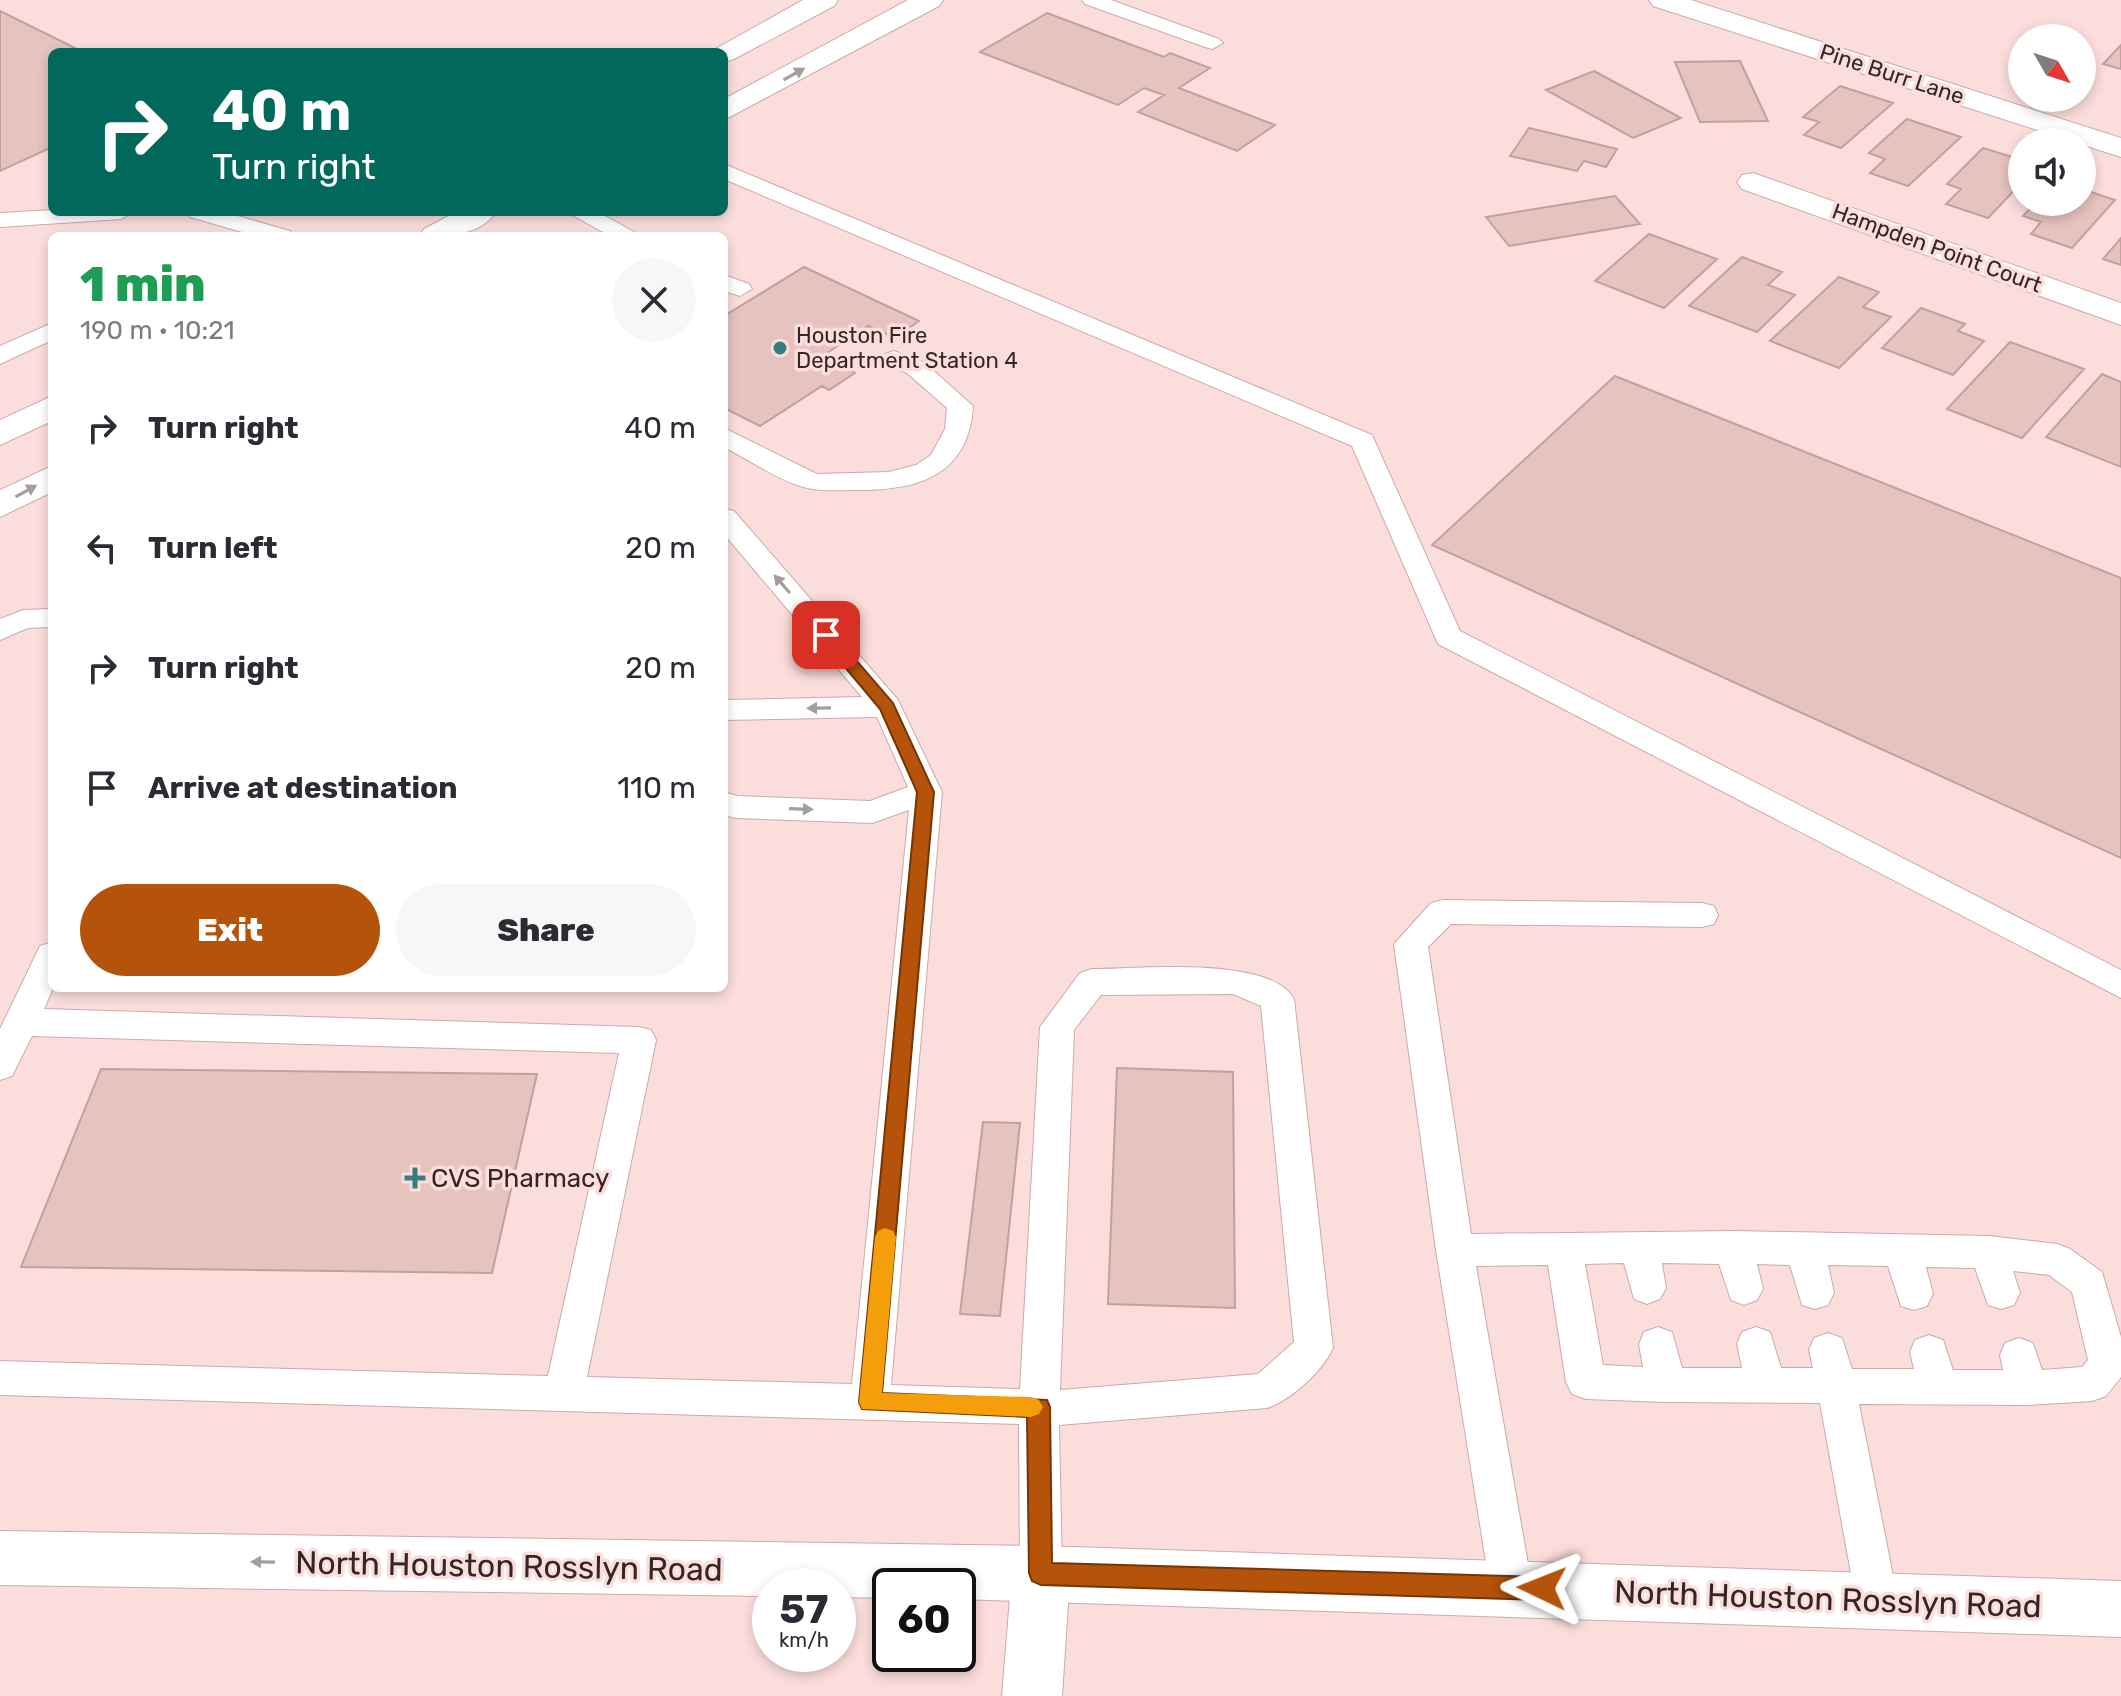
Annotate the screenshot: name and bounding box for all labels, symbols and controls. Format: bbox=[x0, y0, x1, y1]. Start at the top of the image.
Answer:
north arrow bbox=[2008, 24, 2096, 112]
map controls bbox=[2008, 24, 2096, 216]
street label: Pine Burr Lane bbox=[1816, 38, 1968, 110]
one-way arrow bbox=[783, 67, 805, 81]
text: 40 m bbox=[212, 78, 352, 144]
icon: right bbox=[80, 80, 184, 184]
button: sound bbox=[2008, 128, 2096, 216]
text: Turn right bbox=[212, 145, 376, 188]
street label: Hampden Point Court bbox=[1828, 197, 2046, 299]
text: 1 min bbox=[80, 256, 206, 313]
button: close bbox=[612, 258, 696, 342]
text: 190 m · 10:21 bbox=[80, 315, 235, 346]
place label: Houston Fire Department Station 4 bbox=[796, 322, 1018, 374]
marker: Houston Fire Department Station 4 bbox=[771, 339, 789, 357]
icon: right bbox=[80, 406, 124, 450]
text: Turn right bbox=[148, 410, 299, 446]
text: 40 m bbox=[624, 410, 696, 446]
one-way arrow bbox=[15, 484, 37, 498]
icon: left bbox=[80, 526, 124, 570]
text: Turn left bbox=[148, 530, 278, 566]
text: 20 m bbox=[625, 530, 696, 566]
one-way arrow bbox=[774, 574, 791, 594]
pin bbox=[792, 601, 860, 669]
icon: arrive bbox=[804, 613, 848, 657]
icon: right bbox=[80, 646, 124, 690]
text: Turn right bbox=[148, 650, 299, 686]
text: 20 m bbox=[625, 650, 696, 686]
one-way arrow bbox=[806, 702, 831, 715]
icon: arrive bbox=[80, 766, 124, 810]
text: Arrive at destination bbox=[148, 770, 458, 806]
text: 110 m bbox=[617, 770, 696, 806]
one-way arrow bbox=[789, 803, 814, 816]
button: Exit bbox=[80, 884, 380, 976]
button: Share bbox=[396, 884, 696, 976]
place label: CVS Pharmacy bbox=[431, 1163, 609, 1194]
marker: CVS Pharmacy bbox=[406, 1169, 424, 1187]
street label: North Houston Rosslyn Road bbox=[295, 1543, 723, 1589]
position arrow bbox=[1500, 1546, 1584, 1630]
one-way arrow bbox=[250, 1556, 275, 1568]
speed limit sign: 60 bbox=[872, 1568, 976, 1672]
street label: North Houston Rosslyn Road bbox=[1614, 1573, 2042, 1625]
text: 57 bbox=[780, 1586, 828, 1633]
text: km/h bbox=[779, 1628, 829, 1652]

